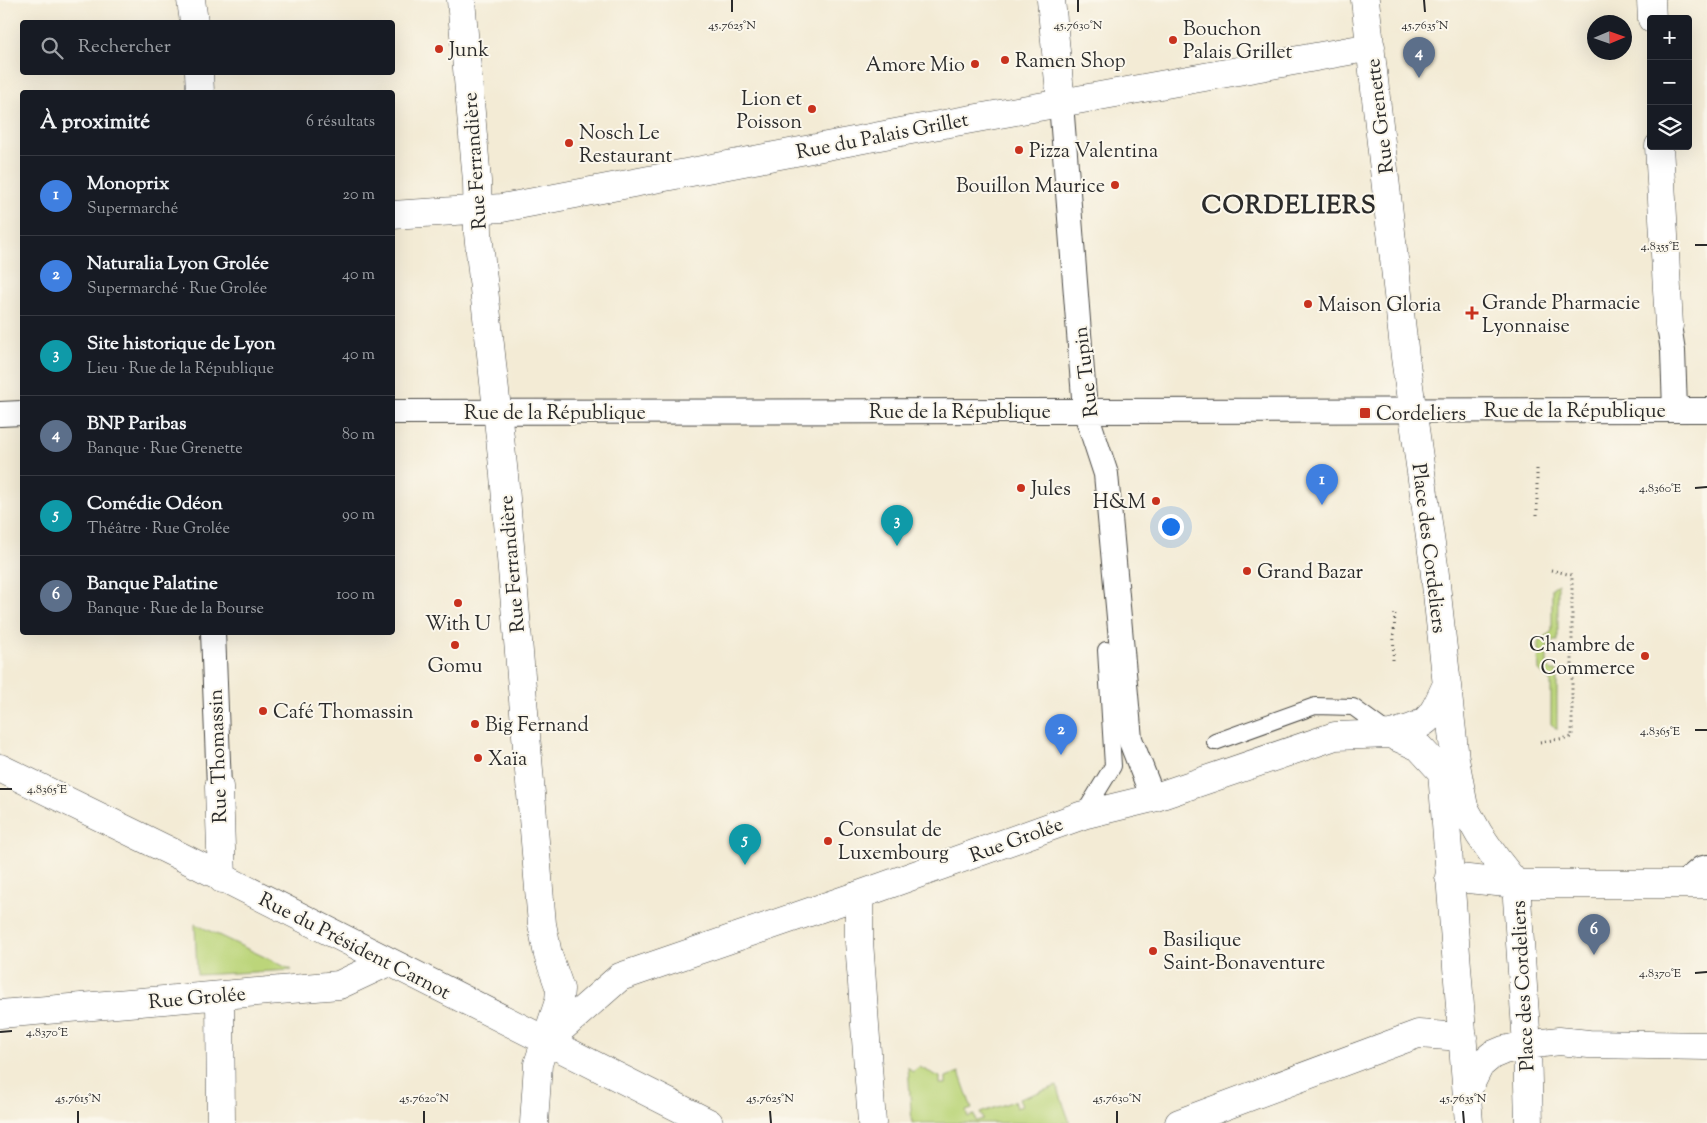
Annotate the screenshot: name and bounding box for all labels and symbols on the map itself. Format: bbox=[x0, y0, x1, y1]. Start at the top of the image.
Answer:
north arrow bbox=[1587, 15, 1632, 60]
place label: Bouchon Palais Grillet bbox=[1183, 16, 1293, 68]
text: 45.7625°N bbox=[708, 17, 756, 35]
text: 45.7630°N bbox=[1054, 17, 1103, 35]
text: 45.7635°N bbox=[1402, 17, 1449, 35]
marker: Bouchon Palais Grillet bbox=[1167, 34, 1179, 46]
place label: Junk bbox=[448, 37, 489, 66]
pin: 4 bbox=[1403, 37, 1435, 78]
marker: Junk bbox=[433, 43, 445, 55]
place label: Ramen Shop bbox=[1015, 48, 1126, 77]
place label: Amore Mio bbox=[866, 52, 965, 81]
marker: Ramen Shop bbox=[999, 54, 1011, 66]
street label: Rue Grenette bbox=[1360, 56, 1403, 175]
marker: Amore Mio bbox=[969, 58, 981, 70]
place label: Lion et Poisson bbox=[736, 86, 802, 138]
street label: Rue Ferrandière bbox=[457, 91, 496, 231]
marker: Lion et Poisson bbox=[806, 103, 818, 115]
street label: Rue du Palais Grillet bbox=[794, 106, 971, 168]
place label: Nosch Le Restaurant bbox=[579, 120, 673, 172]
marker: Nosch Le Restaurant bbox=[563, 137, 575, 149]
place label: Pizza Valentina bbox=[1029, 138, 1158, 167]
marker: Pizza Valentina bbox=[1013, 144, 1025, 156]
place label: Bouillon Maurice bbox=[956, 173, 1105, 202]
marker: Bouillon Maurice bbox=[1109, 179, 1121, 191]
district label: CORDELIERS bbox=[1201, 189, 1377, 225]
text: 4.8355°E bbox=[1641, 238, 1680, 256]
place label: Grande Pharmacie Lyonnaise bbox=[1482, 290, 1640, 342]
place label: Maison Gloria bbox=[1318, 292, 1441, 321]
marker: Maison Gloria bbox=[1302, 298, 1314, 310]
marker: Grande Pharmacie Lyonnaise bbox=[1466, 307, 1478, 319]
street label: Rue Tupin bbox=[1068, 324, 1107, 419]
street label: Rue de la République bbox=[1484, 398, 1666, 427]
street label: Rue de la République bbox=[869, 399, 1051, 428]
street label: Rue de la République bbox=[464, 400, 646, 429]
place label: Cordeliers bbox=[1376, 401, 1466, 430]
marker: Cordeliers bbox=[1358, 406, 1372, 420]
street label: Place des Cordeliers bbox=[1403, 462, 1452, 635]
pin: 1 bbox=[1306, 464, 1338, 505]
place label: Jules bbox=[1030, 476, 1071, 505]
text: 4.8360°E bbox=[1639, 480, 1682, 498]
marker: Jules bbox=[1015, 482, 1027, 494]
place label: H&M bbox=[1093, 489, 1146, 518]
street label: Rue Ferrandière bbox=[493, 494, 534, 634]
marker: H&M bbox=[1150, 495, 1162, 507]
pin: 3 bbox=[881, 505, 913, 546]
your location bbox=[1158, 514, 1184, 540]
place label: Grand Bazar bbox=[1257, 559, 1364, 588]
marker: Grand Bazar bbox=[1241, 565, 1253, 577]
marker: With U bbox=[452, 597, 464, 609]
place label: With U bbox=[425, 611, 491, 640]
place label: Chambre de Commerce bbox=[1529, 632, 1635, 684]
marker: Gomu bbox=[449, 639, 461, 651]
marker: Chambre de Commerce bbox=[1639, 650, 1651, 662]
place label: Gomu bbox=[427, 653, 483, 682]
street label: Rue Thomassin bbox=[203, 688, 236, 824]
place label: Café Thomassin bbox=[273, 699, 414, 728]
marker: Café Thomassin bbox=[257, 705, 269, 717]
place label: Big Fernand bbox=[485, 712, 589, 741]
pin: 2 bbox=[1045, 714, 1077, 755]
marker: Big Fernand bbox=[469, 718, 481, 730]
text: 4.8365°E bbox=[1640, 723, 1681, 741]
place label: Xaïa bbox=[488, 746, 527, 775]
marker: Xaïa bbox=[472, 752, 484, 764]
text: 4.8365°E bbox=[27, 781, 68, 799]
street label: Rue Grolée bbox=[966, 811, 1068, 872]
place label: Consulat de Luxembourg bbox=[838, 817, 949, 869]
pin: 5 bbox=[729, 824, 761, 865]
marker: Consulat de Luxembourg bbox=[822, 835, 834, 847]
street label: Rue du Président Carnot bbox=[253, 886, 455, 1008]
street label: Place des Cordeliers bbox=[1506, 900, 1543, 1072]
pin: 6 bbox=[1578, 914, 1610, 955]
place label: Basilique Saint-Bonaventure bbox=[1163, 927, 1325, 979]
marker: Basilique Saint-Bonaventure bbox=[1147, 945, 1159, 957]
text: 4.8370°E bbox=[1639, 965, 1682, 983]
street label: Rue Grolée bbox=[147, 981, 247, 1018]
text: 4.8370°E bbox=[26, 1024, 69, 1042]
text: 45.7615°N bbox=[55, 1090, 101, 1108]
text: 45.7620°N bbox=[399, 1090, 449, 1108]
text: 45.7625°N bbox=[746, 1090, 794, 1108]
text: 45.7630°N bbox=[1093, 1090, 1142, 1108]
text: 45.7635°N bbox=[1440, 1090, 1487, 1108]

